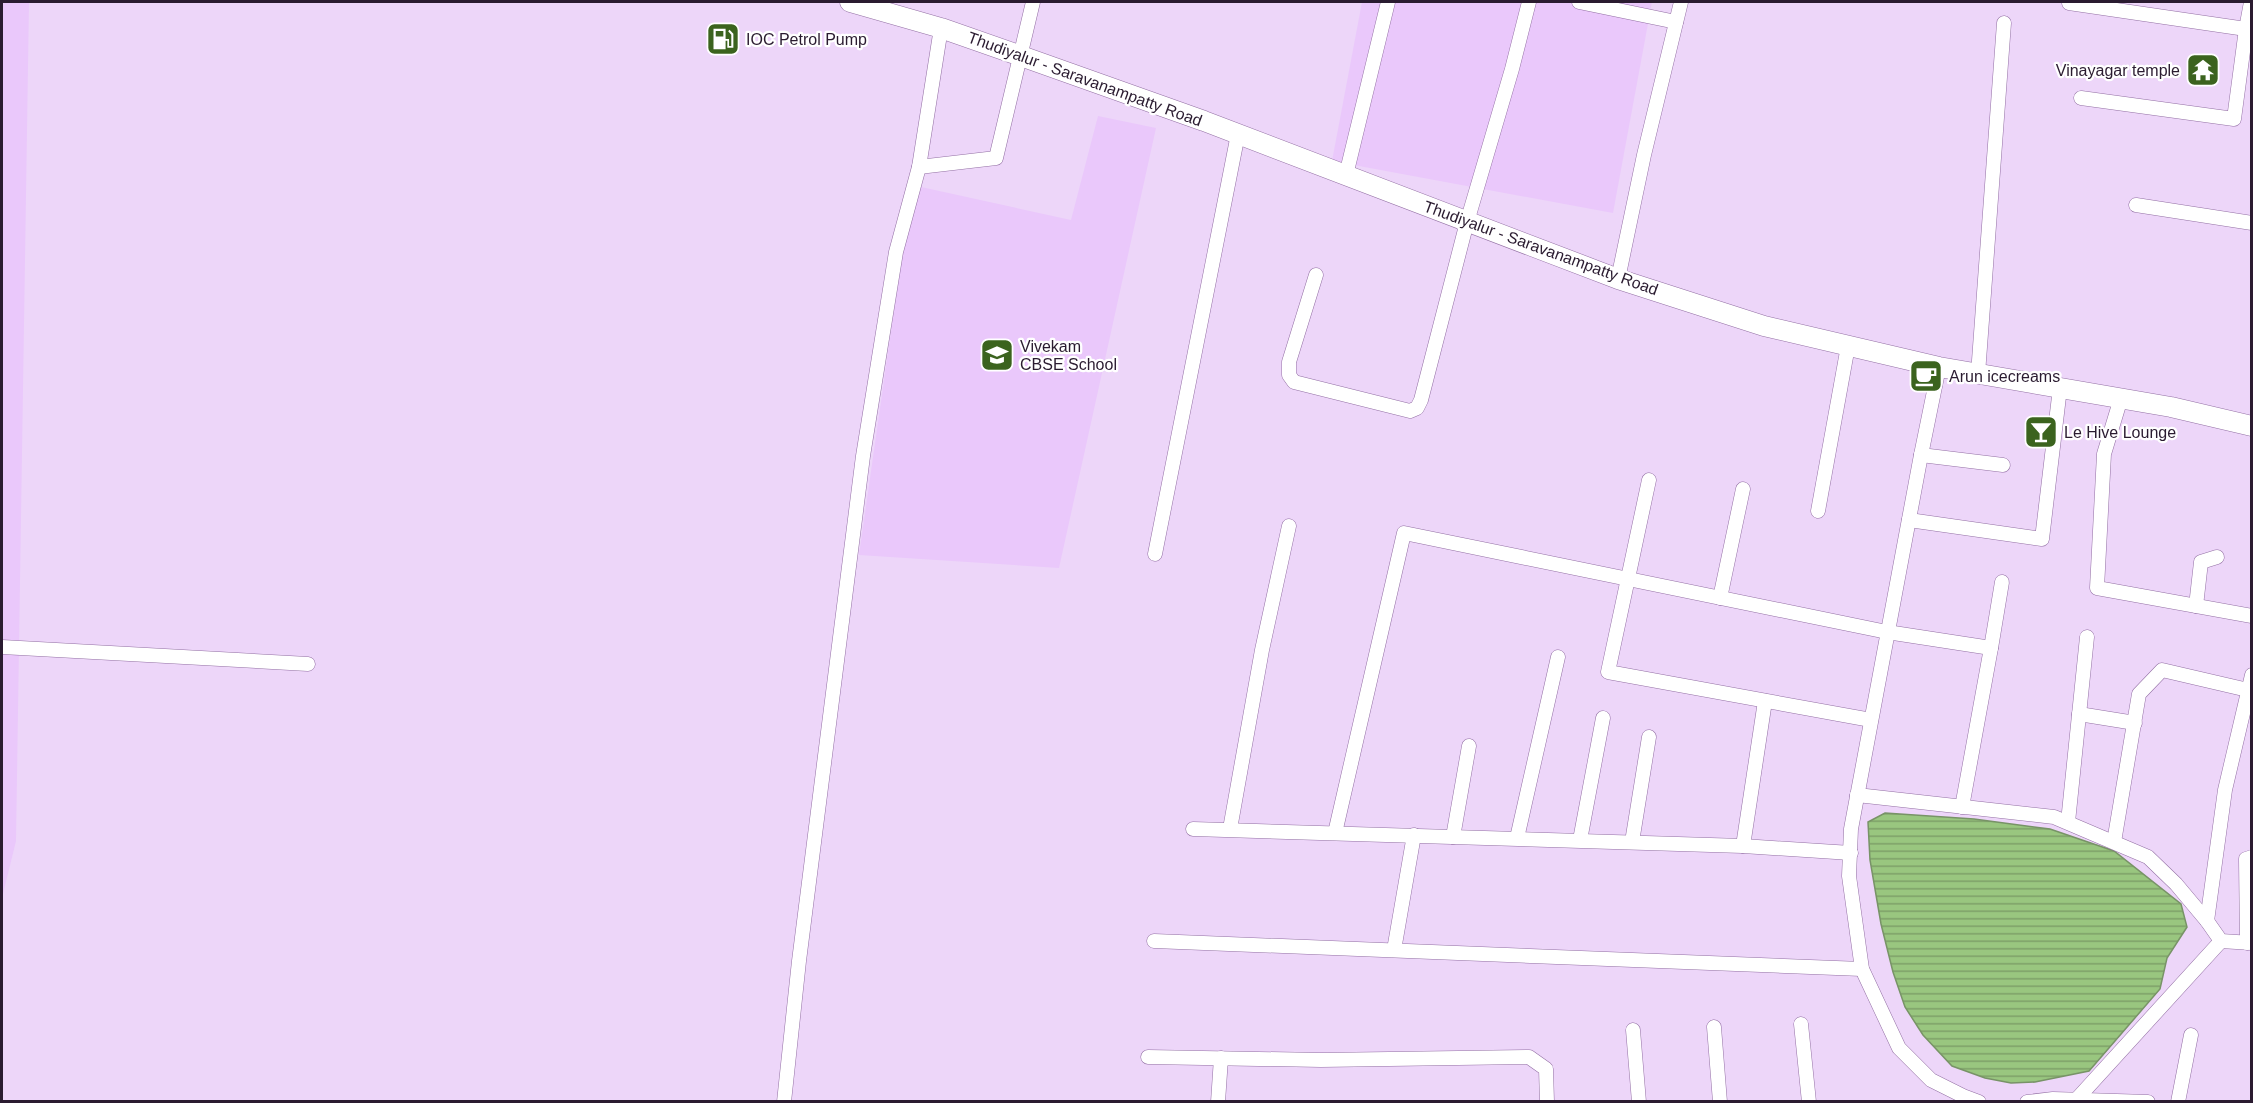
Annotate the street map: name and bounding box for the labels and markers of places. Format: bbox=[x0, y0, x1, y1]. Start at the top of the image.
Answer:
fuel station icon: IOC Petrol Pump bbox=[705, 21, 741, 57]
place label: IOC Petrol Pump bbox=[746, 31, 867, 48]
temple icon: Vinayagar temple bbox=[2185, 52, 2221, 88]
place label: Vinayagar temple bbox=[2056, 62, 2180, 79]
school or university icon: Vivekam CBSE School bbox=[979, 337, 1015, 373]
place label: Vivekam CBSE School bbox=[1020, 338, 1117, 373]
cafe icon: Arun icecreams bbox=[1908, 358, 1944, 394]
place label: Arun icecreams bbox=[1949, 368, 2060, 385]
bar icon: Le Hive Lounge bbox=[2023, 414, 2059, 450]
place label: Le Hive Lounge bbox=[2064, 424, 2176, 441]

